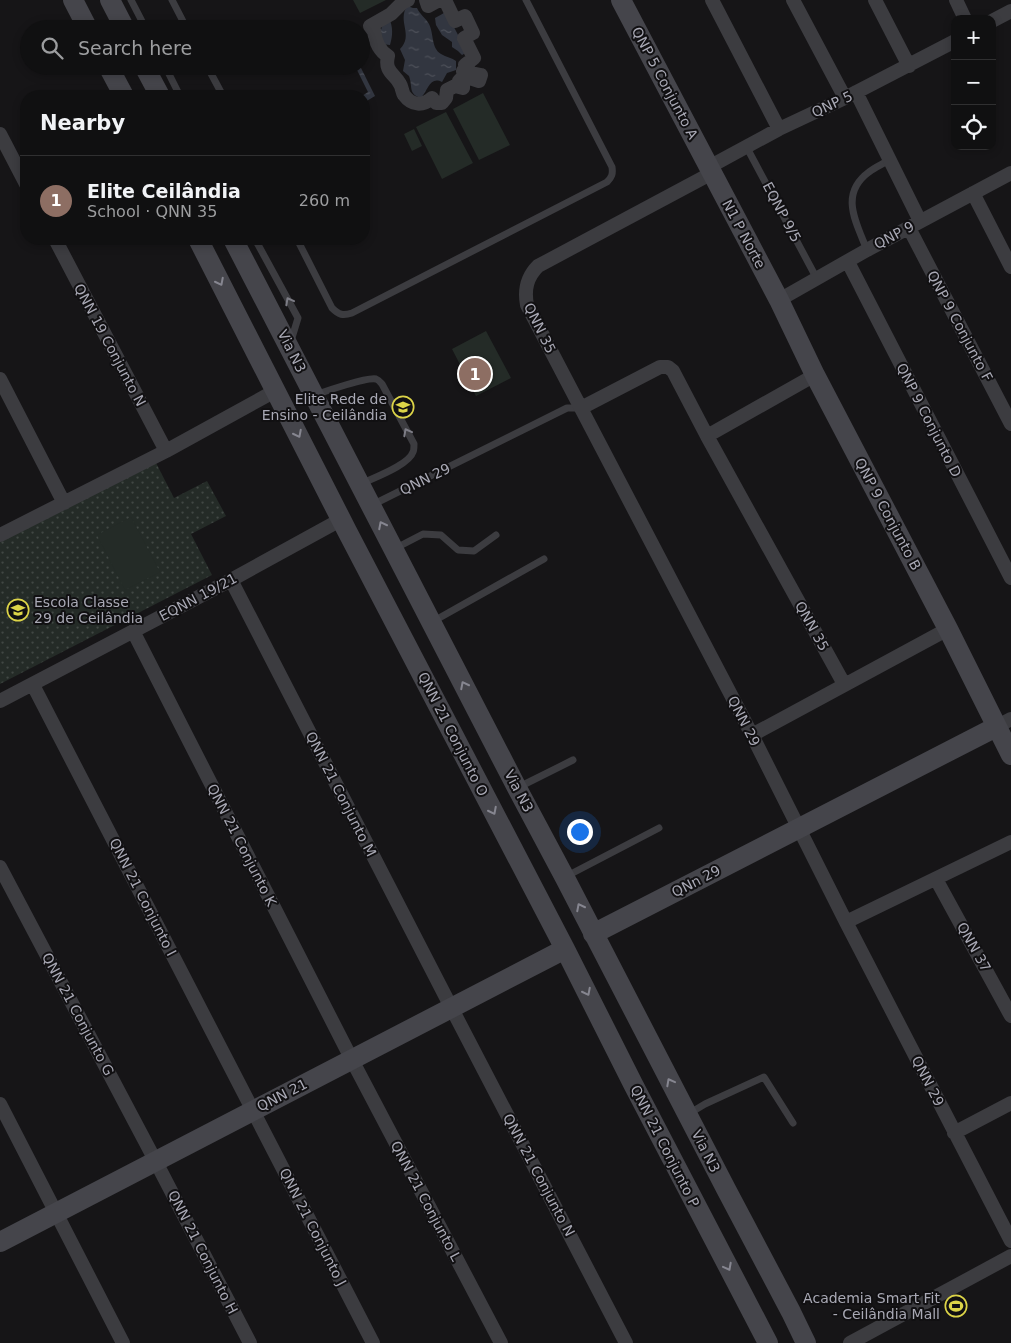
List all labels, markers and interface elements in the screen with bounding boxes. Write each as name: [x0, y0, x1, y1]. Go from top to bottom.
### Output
map controls: [951, 15, 996, 150]
button: +: [951, 15, 996, 60]
search box: [20, 20, 370, 75]
street label: QNP 5 Conjunto A: [629, 24, 702, 142]
icon: search: [38, 34, 66, 62]
text: Search here: [78, 37, 192, 59]
button: −: [951, 60, 996, 105]
street label: QNP 5: [809, 88, 855, 120]
button: locate: [951, 105, 996, 150]
text: Nearby: [40, 111, 125, 135]
street label: EQNP 9/5: [759, 179, 805, 245]
text: Elite Ceilândia: [87, 180, 241, 202]
text: 1: [50, 191, 62, 210]
text: 260 m: [299, 191, 350, 210]
street label: N1 P Norte: [719, 197, 769, 271]
text: School · QNN 35: [87, 202, 217, 221]
street label: QNP 9: [871, 218, 917, 252]
street label: QNP 9 Conjunto F: [924, 268, 996, 384]
one-way arrow: [214, 277, 224, 286]
street label: QNN 19 Conjunto N: [71, 281, 149, 409]
one-way arrow: [285, 297, 295, 306]
street label: QNN 35: [521, 300, 559, 356]
street label: Via N3: [275, 327, 309, 375]
pin: 1: [459, 355, 491, 393]
street label: QNP 9 Conjunto D: [893, 360, 965, 480]
place label: Elite Rede de Ensino - Ceilândia: [262, 391, 387, 423]
school or university icon: Elite Rede de Ensino - Ceilândia: [391, 395, 415, 419]
one-way arrow: [403, 428, 413, 437]
one-way arrow: [292, 429, 302, 438]
street label: QNP 9 Conjunto B: [852, 455, 924, 573]
street label: QNN 29: [397, 460, 453, 498]
one-way arrow: [378, 522, 388, 531]
street label: EQNN 19/21: [156, 570, 240, 624]
place label: Escola Classe 29 de Ceilândia: [34, 594, 143, 626]
school or university icon: Escola Classe 29 de Ceilândia: [6, 598, 30, 622]
street label: QNN 35: [792, 598, 832, 654]
street label: QNN 21 Conjunto O: [415, 669, 491, 799]
one-way arrow: [460, 682, 470, 691]
street label: QNN 29: [725, 693, 763, 749]
street label: QNN 21 Conjunto M: [303, 729, 379, 859]
street label: Via N3: [501, 767, 537, 815]
street label: QNN 21 Conjunto K: [204, 781, 280, 910]
one-way arrow: [487, 806, 497, 815]
your location: [567, 819, 593, 845]
street label: QNN 21 Conjunto I: [106, 835, 180, 959]
street label: QNn 29: [669, 862, 723, 900]
one-way arrow: [575, 903, 586, 912]
street label: QNN 37: [954, 919, 994, 975]
street label: QNN 21 Conjunto G: [39, 950, 117, 1078]
one-way arrow: [581, 987, 591, 996]
street label: QNN 29: [909, 1053, 947, 1109]
street label: QNN 21: [254, 1076, 310, 1114]
one-way arrow: [666, 1079, 676, 1088]
street label: QNN 21 Conjunto P: [627, 1082, 703, 1210]
street label: QNN 21 Conjunto N: [500, 1111, 578, 1239]
street label: Via N3: [689, 1127, 723, 1175]
street label: QNN 21 Conjunto L: [388, 1138, 465, 1264]
street label: QNN 21 Conjunto J: [276, 1165, 350, 1289]
street label: QNN 21 Conjunto H: [165, 1188, 241, 1316]
one-way arrow: [722, 1261, 732, 1270]
place label: Academia Smart Fit - Ceilândia Mall: [803, 1290, 940, 1322]
sports icon: Academia Smart Fit - Ceilândia Mall: [944, 1294, 968, 1318]

